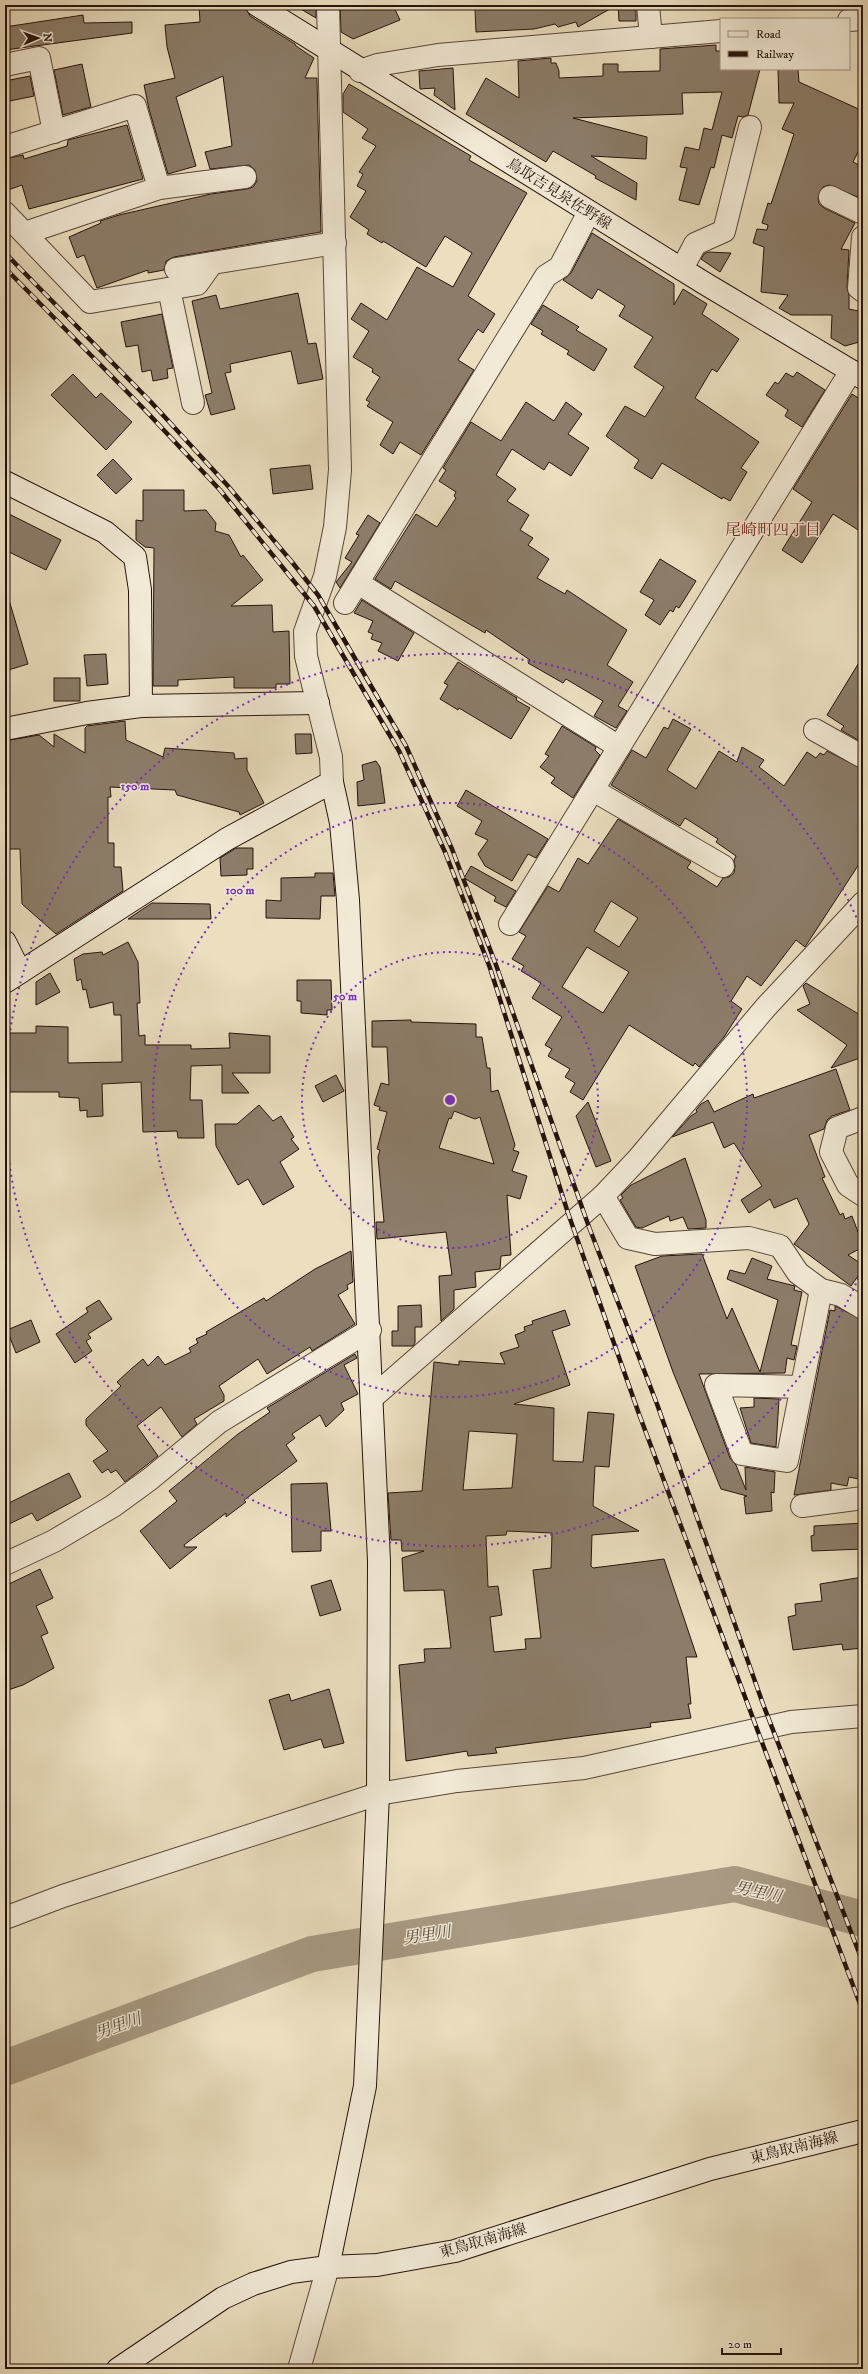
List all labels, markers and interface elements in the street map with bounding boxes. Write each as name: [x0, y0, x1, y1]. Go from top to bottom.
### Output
north arrow: [18, 18, 58, 58]
legend: [720, 18, 850, 70]
text: Road: [756, 27, 781, 42]
text: N: [40, 33, 54, 42]
text: Railway: [756, 47, 794, 62]
street label: 鳥取吉見泉佐野線: [503, 154, 615, 234]
district label: 尾崎町四丁目: [725, 520, 821, 540]
text: 150 m: [121, 779, 149, 794]
text: 100 m: [226, 883, 254, 898]
text: 50 m: [332, 989, 357, 1004]
centre of rings: [443, 1093, 457, 1107]
water label: 男里川: [732, 1877, 786, 1907]
water label: 男里川: [402, 1921, 454, 1949]
water label: 男里川: [92, 2008, 146, 2044]
street label: 東鳥取南海線: [748, 2128, 840, 2168]
street label: 東鳥取南海線: [437, 2219, 529, 2263]
scale bar: [722, 2330, 781, 2356]
text: 20 m: [728, 2337, 752, 2352]

